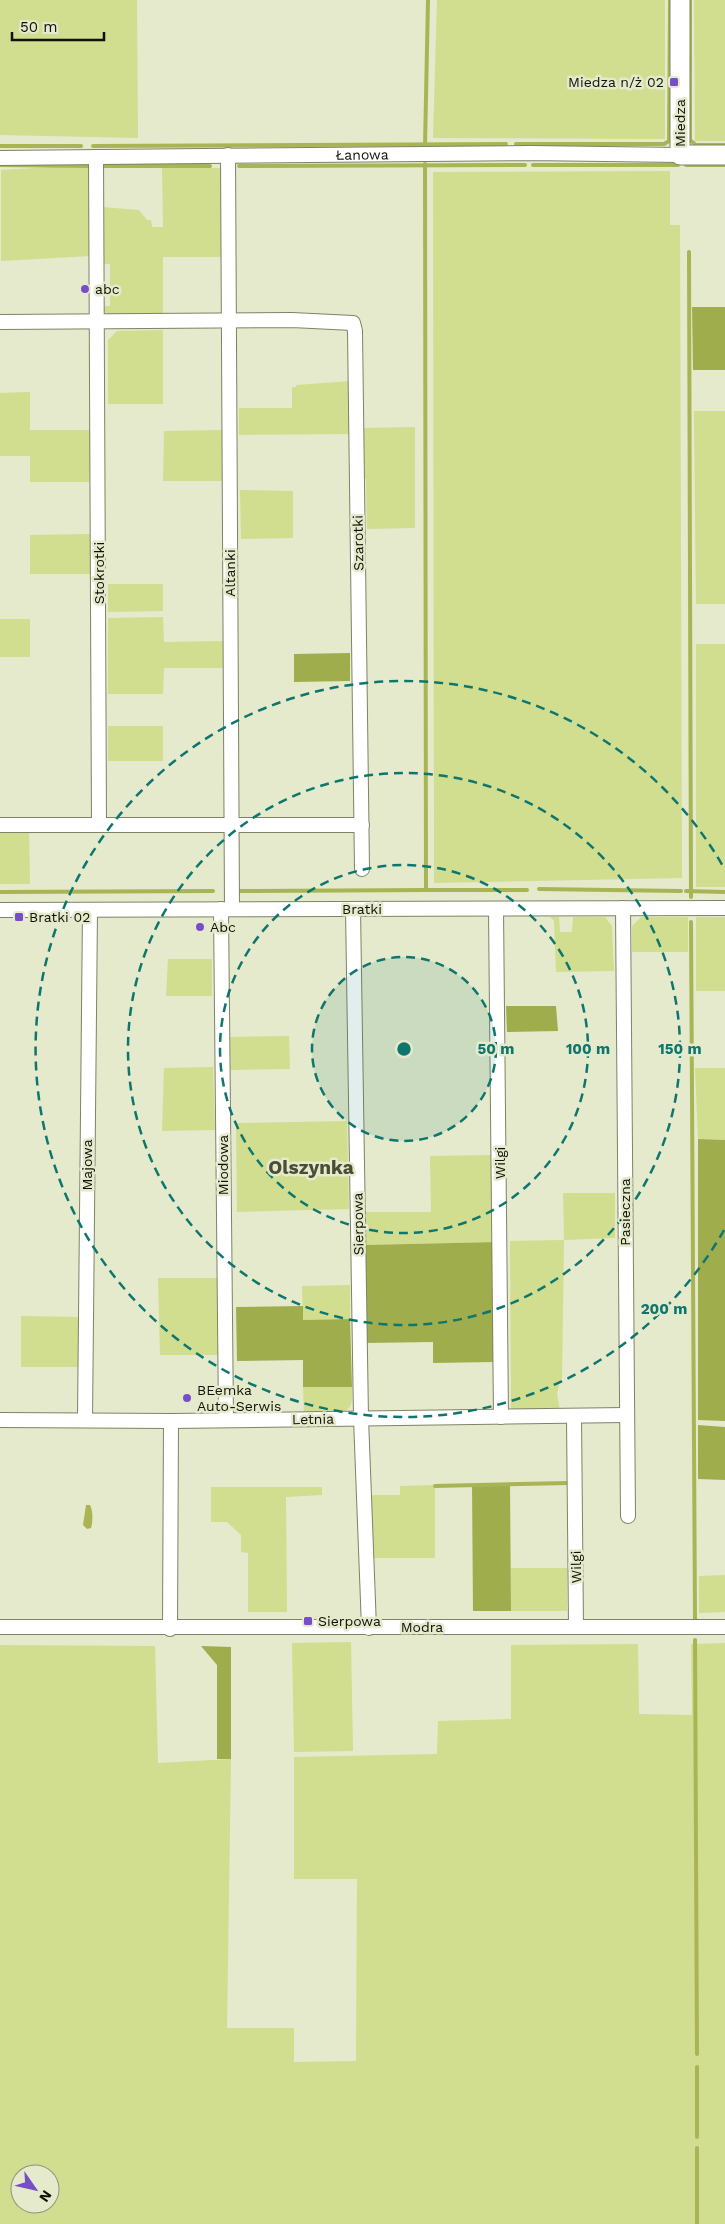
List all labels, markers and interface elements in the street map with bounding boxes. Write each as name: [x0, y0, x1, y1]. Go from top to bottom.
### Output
scale bar: [12, 10, 105, 42]
text: 50 m: [20, 18, 57, 36]
place label: Miedza n/ż 02: [568, 74, 664, 90]
marker: Miedza n/ż 02: [668, 76, 680, 88]
street label: Miedza: [672, 99, 688, 147]
street label: Łanowa: [335, 146, 389, 163]
place label: abc: [95, 281, 120, 297]
marker: abc: [79, 283, 91, 295]
street label: Szarotki: [350, 515, 366, 571]
street label: Stokrotki: [91, 542, 107, 604]
street label: Altanki: [222, 549, 238, 597]
street label: Bratki: [342, 901, 382, 917]
place label: Bratki 02: [29, 909, 90, 925]
marker: Bratki 02: [13, 911, 25, 923]
place label: Abc: [210, 919, 236, 935]
marker: Abc: [194, 921, 206, 933]
centre of rings: [395, 1040, 413, 1058]
text: 50 m: [478, 1040, 514, 1058]
text: 100 m: [566, 1040, 610, 1058]
text: 150 m: [658, 1040, 702, 1058]
street label: Miodowa: [215, 1135, 231, 1195]
street label: Majowa: [79, 1139, 95, 1191]
street label: Wilgi: [492, 1147, 508, 1179]
district label: Olszynka: [268, 1156, 354, 1179]
street label: Pasieczna: [617, 1178, 633, 1246]
street label: Sierpowa: [349, 1192, 367, 1256]
text: 200 m: [641, 1300, 687, 1318]
place label: BEemka Auto-Serwis: [197, 1382, 281, 1414]
marker: BEemka Auto-Serwis: [181, 1392, 193, 1404]
street label: Letnia: [292, 1411, 334, 1427]
street label: Wilgi: [568, 1551, 584, 1583]
place label: Sierpowa: [318, 1613, 381, 1629]
marker: Sierpowa: [302, 1615, 314, 1627]
street label: Modra: [401, 1619, 443, 1635]
north arrow: [10, 2164, 60, 2214]
text: N: [36, 2187, 55, 2205]

